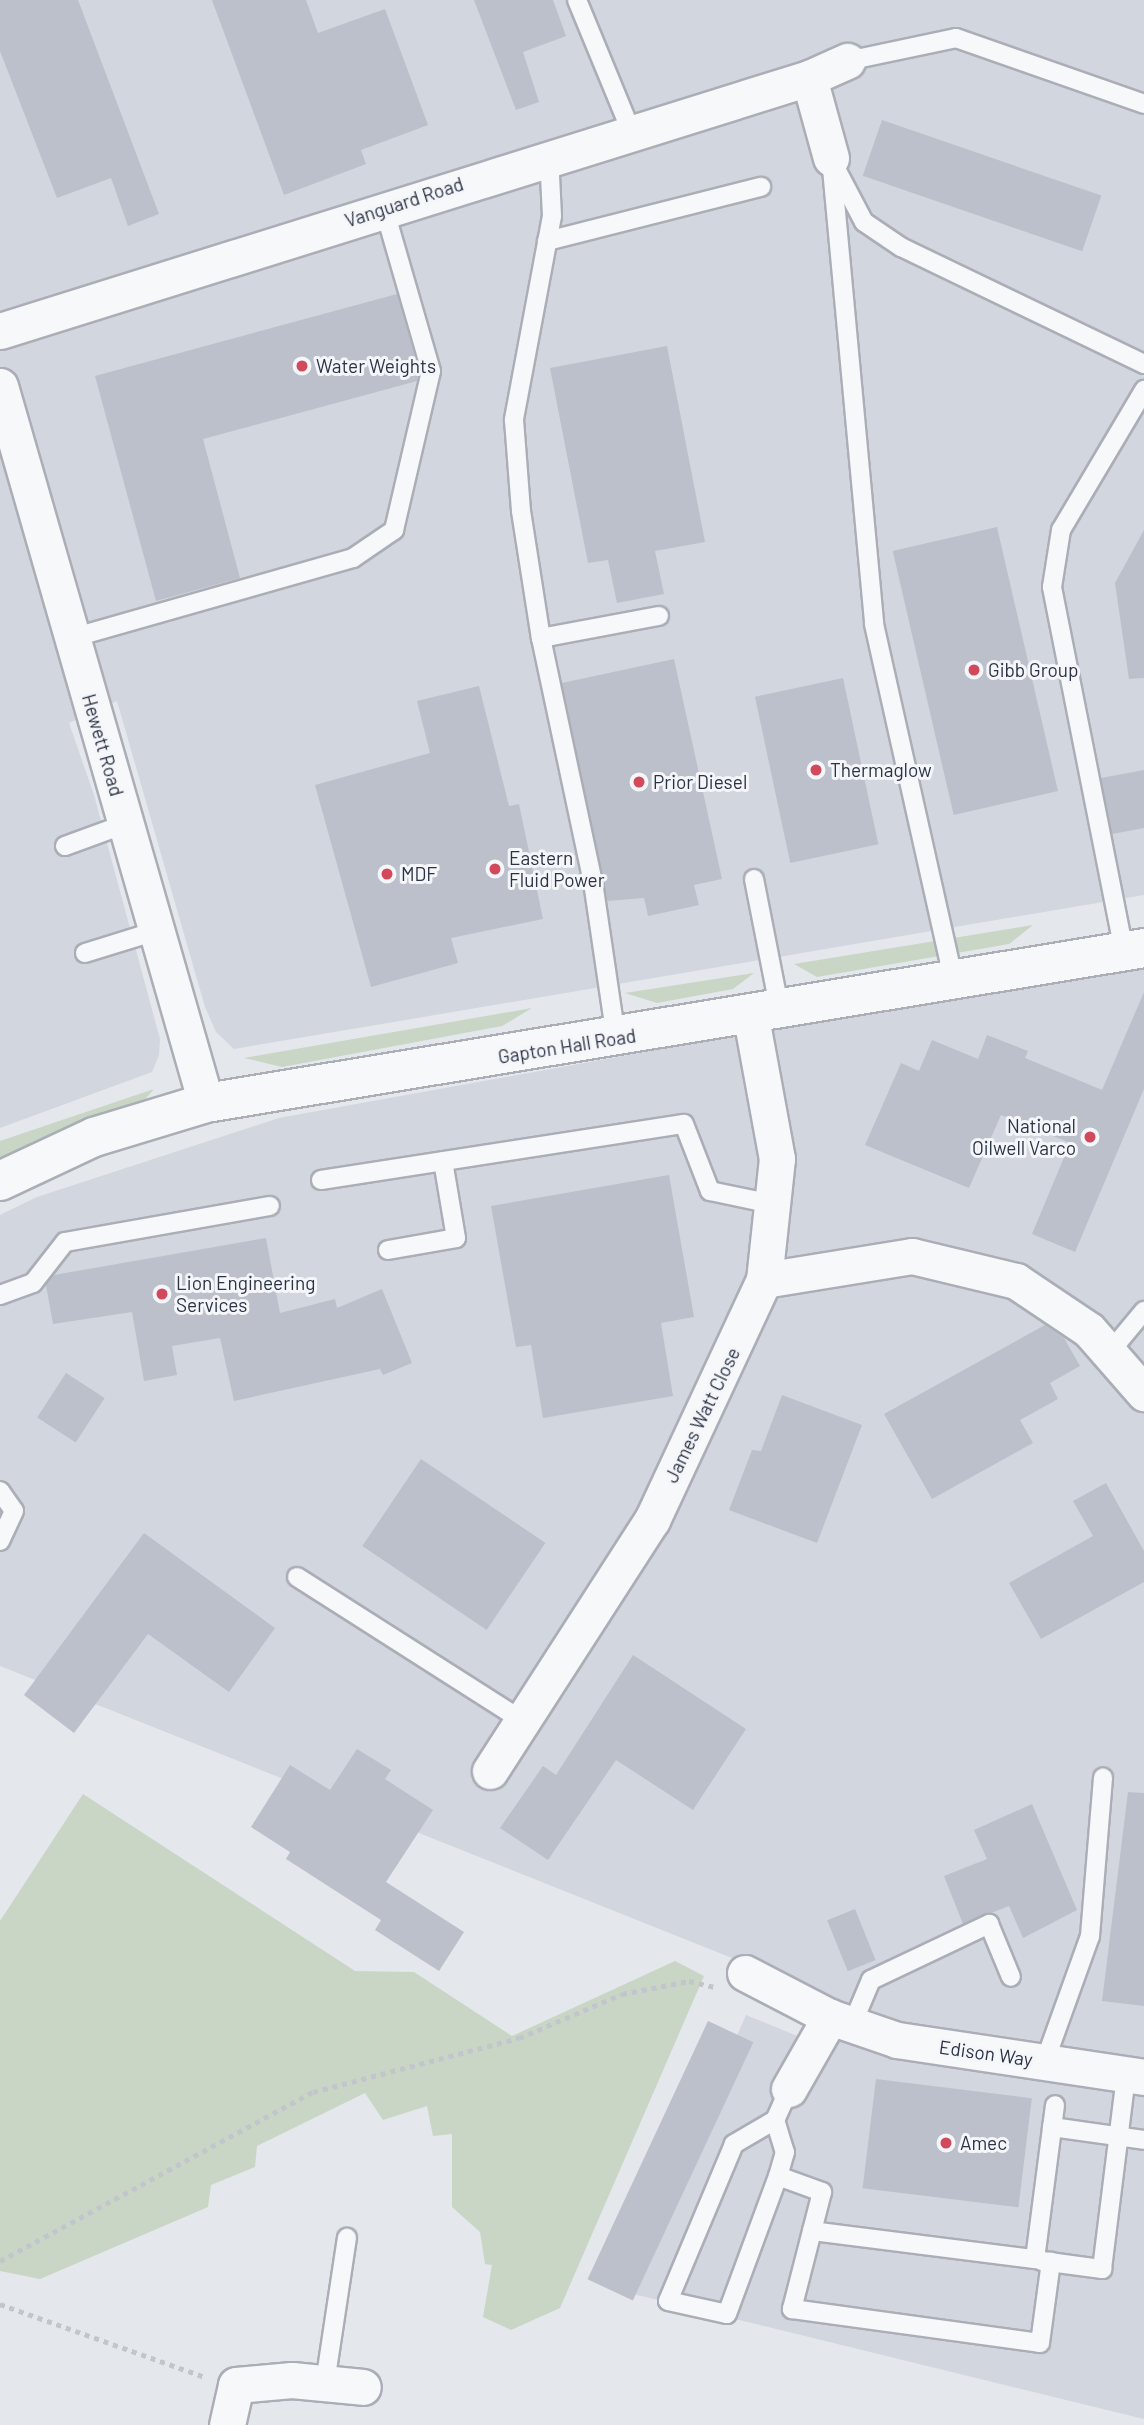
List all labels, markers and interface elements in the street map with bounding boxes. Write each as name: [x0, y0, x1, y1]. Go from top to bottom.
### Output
street label: Vanguard Road: [342, 172, 466, 232]
place label: Water Weights: [316, 355, 436, 377]
marker: Water Weights: [294, 358, 310, 374]
place label: Gibb Group: [988, 659, 1079, 681]
marker: Gibb Group: [966, 662, 982, 678]
street label: Hewett Road: [78, 691, 128, 799]
place label: Thermaglow: [830, 759, 932, 781]
marker: Thermaglow: [808, 762, 824, 778]
place label: Prior Diesel: [653, 771, 747, 793]
marker: Prior Diesel: [631, 774, 647, 790]
place label: Eastern Fluid Power: [509, 847, 605, 891]
marker: Eastern Fluid Power: [487, 861, 503, 877]
place label: MDF: [401, 863, 437, 885]
marker: MDF: [379, 866, 395, 882]
street label: Gapton Hall Road: [496, 1024, 638, 1068]
place label: National Oilwell Varco: [972, 1115, 1076, 1159]
marker: National Oilwell Varco: [1082, 1129, 1098, 1145]
place label: Lion Engineering Services: [176, 1272, 315, 1316]
marker: Lion Engineering Services: [154, 1286, 170, 1302]
street label: James Watt Close: [659, 1344, 745, 1486]
street label: Edison Way: [938, 2035, 1034, 2071]
place label: Amec: [960, 2132, 1007, 2154]
marker: Amec: [938, 2135, 954, 2151]

